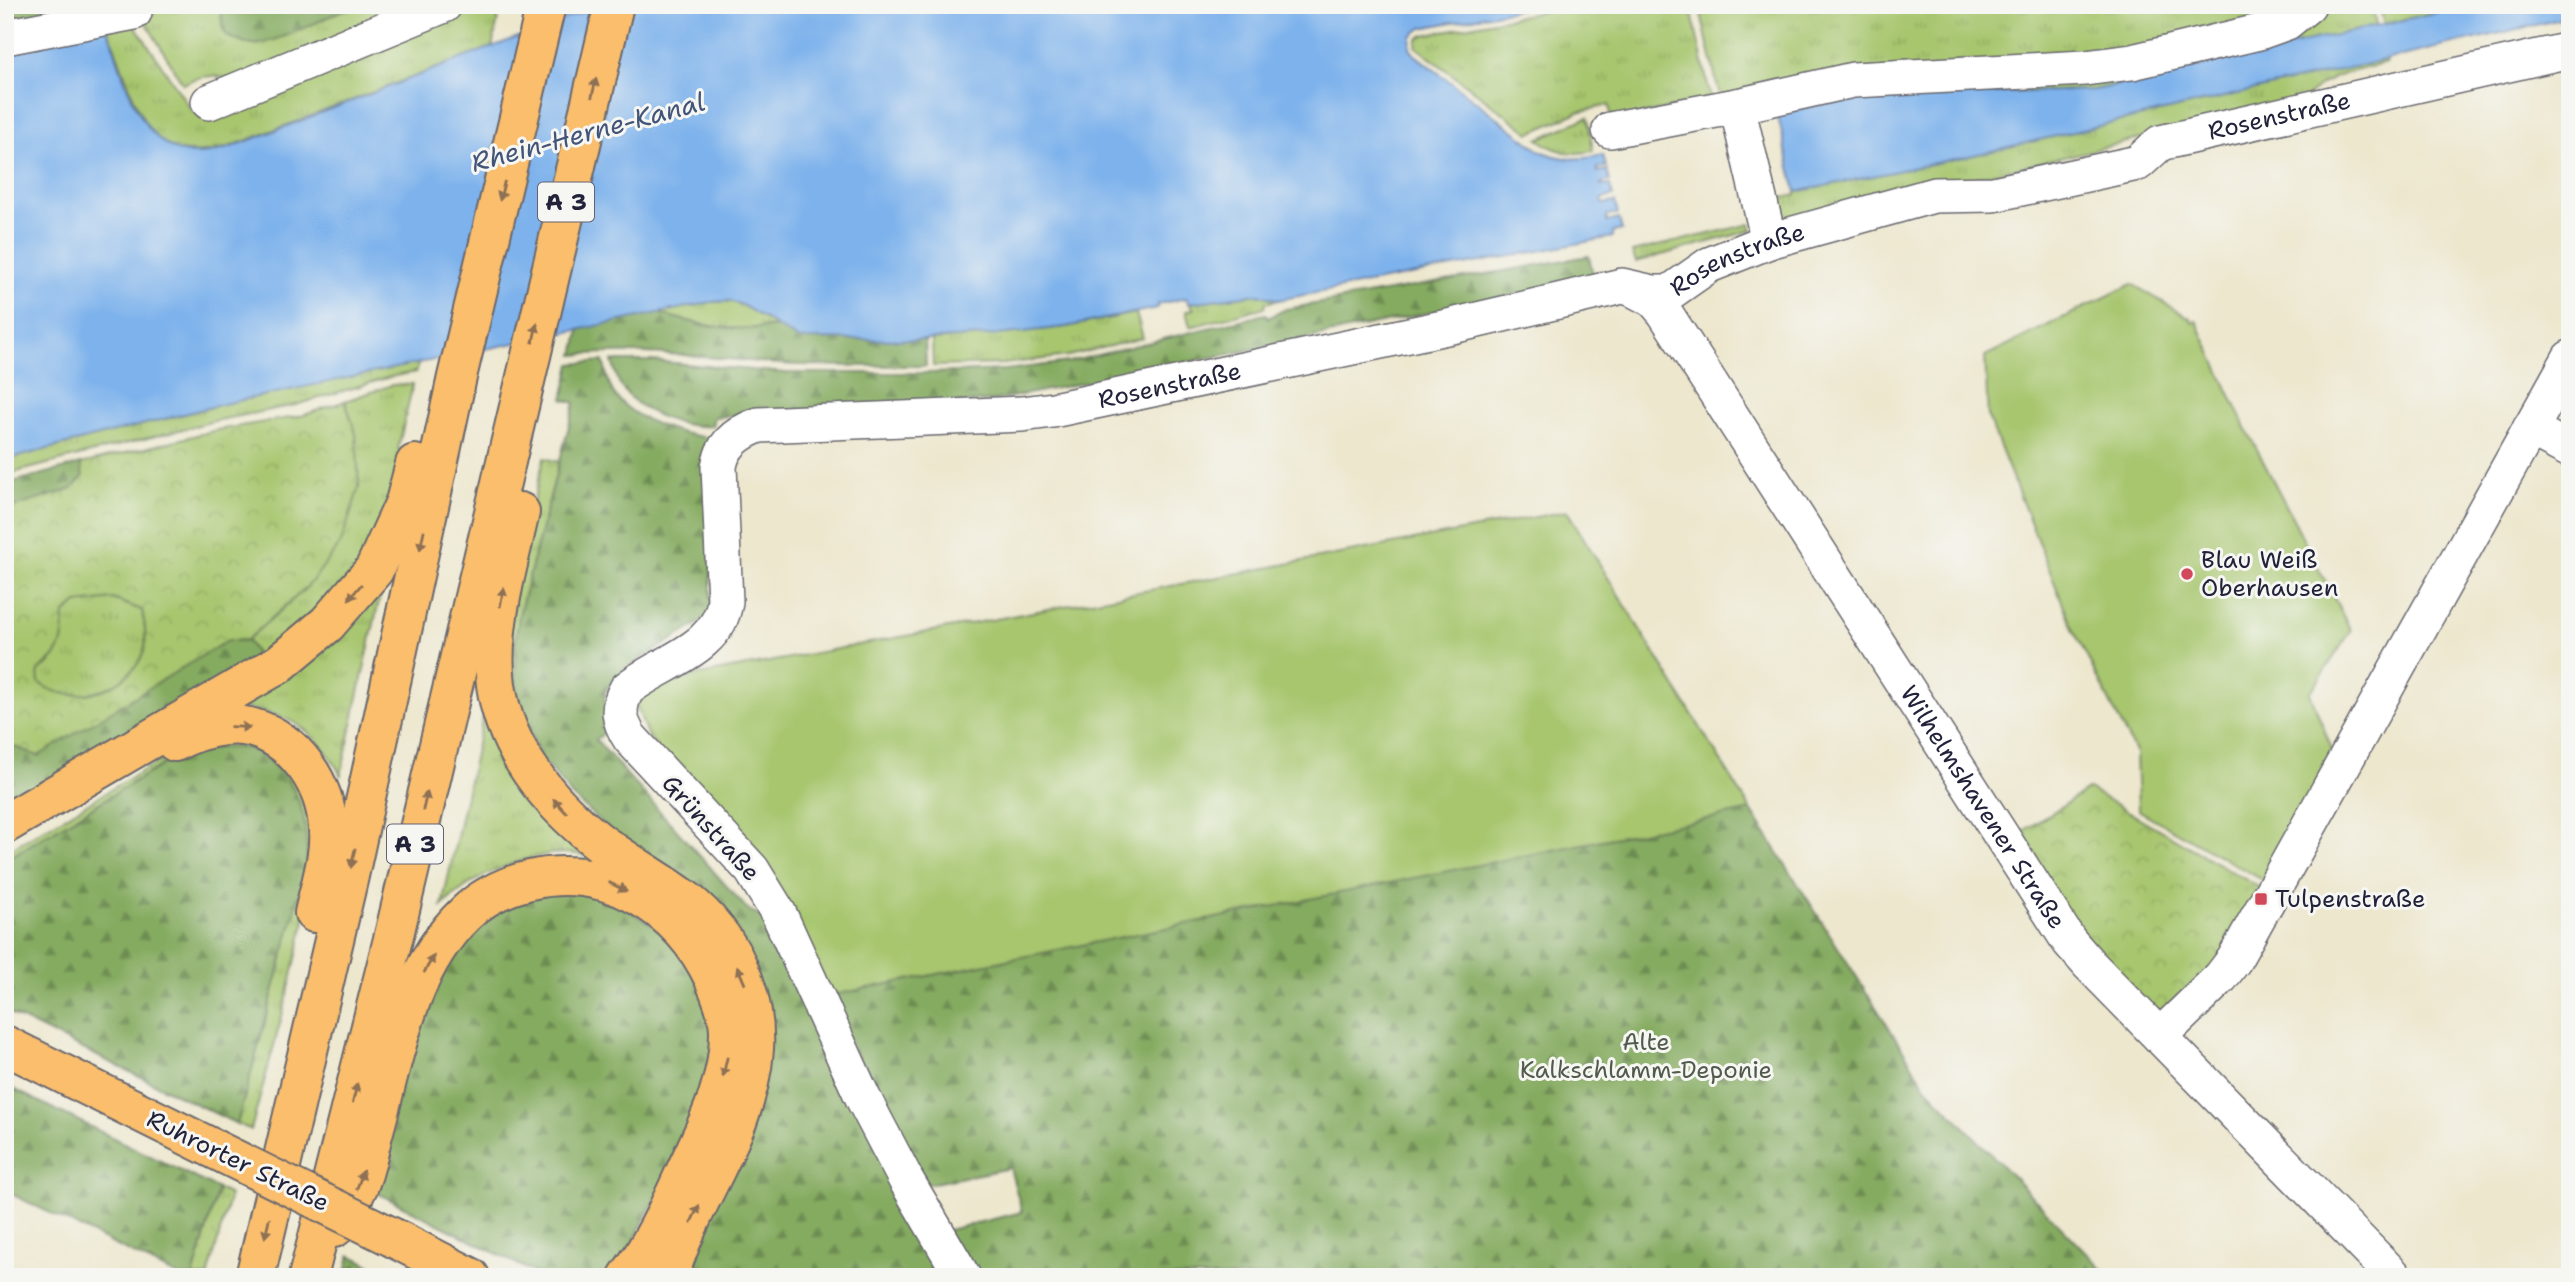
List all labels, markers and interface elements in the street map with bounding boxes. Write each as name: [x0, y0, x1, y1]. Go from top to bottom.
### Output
one-way arrow: [589, 77, 600, 99]
water label: Rhein-Herne-Kanal: [467, 83, 709, 180]
street label: Rosenstraße: [2205, 84, 2354, 148]
one-way arrow: [496, 180, 507, 202]
road number: A 3: [538, 182, 594, 222]
street label: Rosenstraße: [1663, 216, 1808, 304]
one-way arrow: [530, 322, 541, 344]
street label: Rosenstraße: [1095, 355, 1244, 416]
one-way arrow: [416, 529, 427, 551]
place label: Blau Weiß Oberhausen: [2201, 544, 2338, 604]
marker: Blau Weiß Oberhausen: [2179, 566, 2195, 582]
one-way arrow: [348, 583, 363, 600]
one-way arrow: [496, 586, 507, 608]
street label: Wilhelmshavener Straße: [1893, 679, 2073, 935]
one-way arrow: [229, 721, 251, 733]
street label: Grünstraße: [655, 768, 767, 888]
one-way arrow: [420, 790, 431, 812]
one-way arrow: [552, 798, 568, 815]
road number: A 3: [387, 824, 443, 864]
one-way arrow: [348, 847, 359, 869]
one-way arrow: [608, 882, 628, 893]
place label: Tulpenstraße: [2275, 883, 2425, 915]
marker: Tulpenstraße: [2253, 891, 2269, 907]
one-way arrow: [423, 954, 435, 974]
one-way arrow: [735, 965, 746, 986]
park label: Alte Kalkschlamm-Deponie: [1520, 1026, 1772, 1086]
one-way arrow: [719, 1056, 730, 1078]
one-way arrow: [349, 1082, 360, 1104]
street label: Ruhrorter Straße: [142, 1103, 334, 1219]
one-way arrow: [355, 1169, 366, 1190]
one-way arrow: [690, 1204, 701, 1224]
one-way arrow: [261, 1217, 272, 1239]

